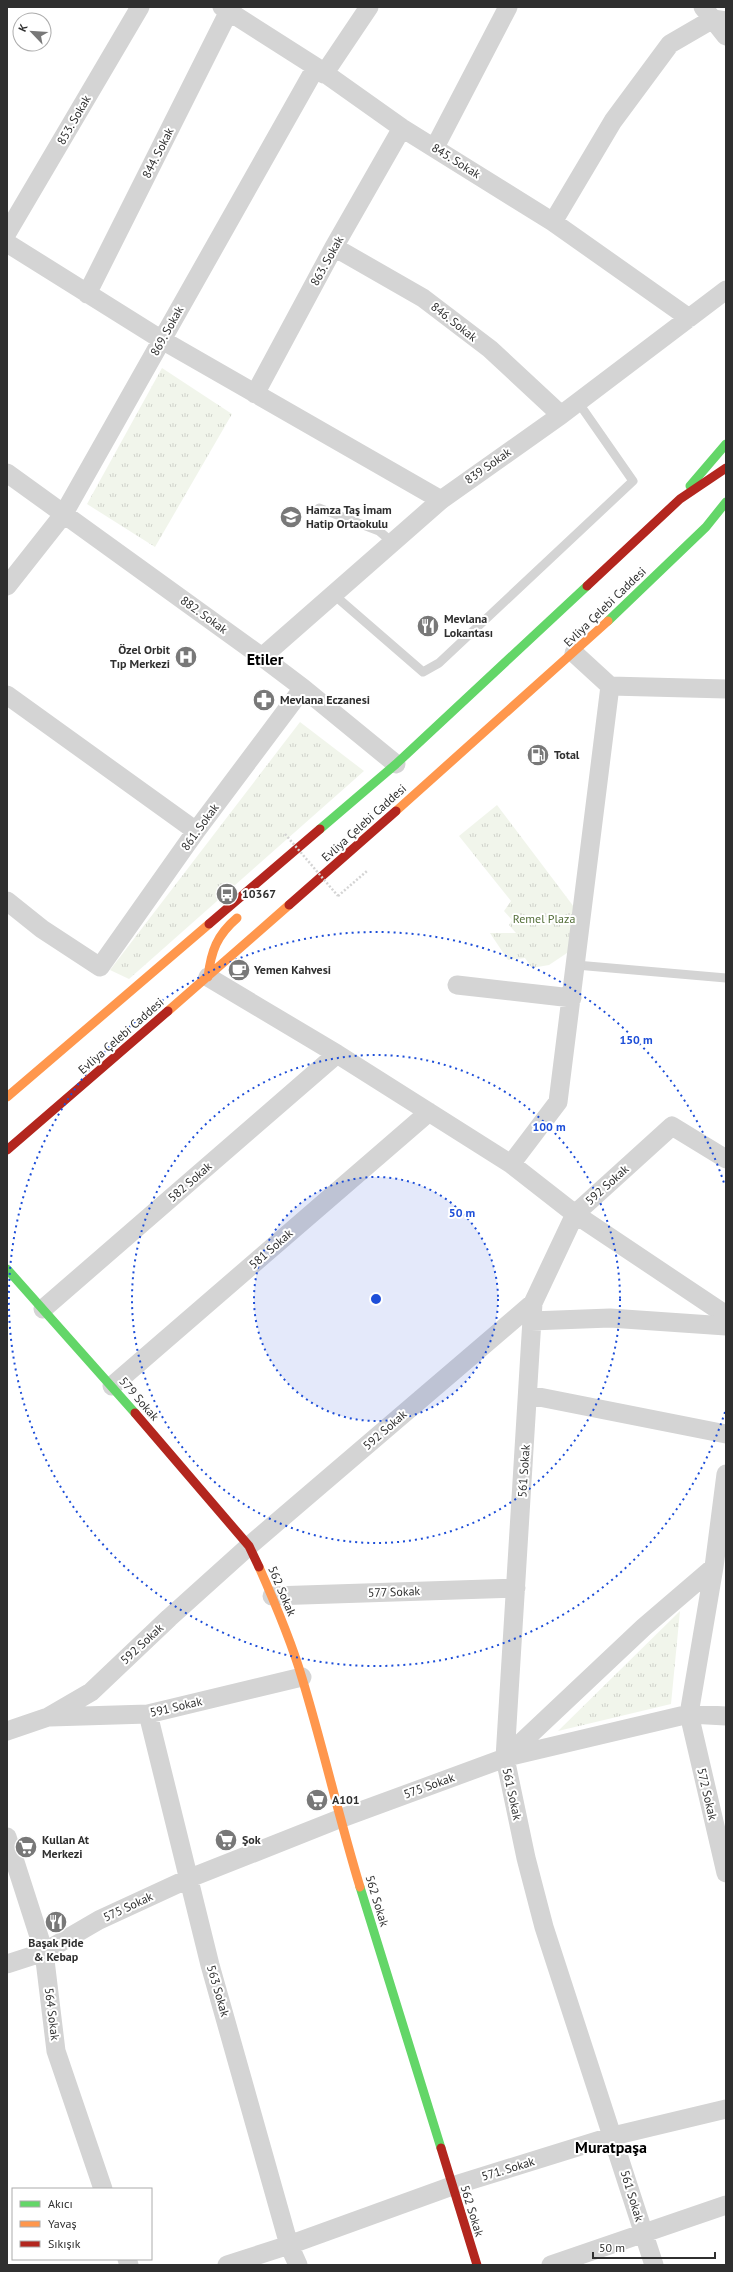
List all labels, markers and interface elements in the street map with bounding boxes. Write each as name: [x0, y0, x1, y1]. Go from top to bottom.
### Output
north arrow: [12, 12, 52, 52]
text: K: [15, 22, 31, 34]
street label: 853. Sokak: [53, 92, 94, 147]
street label: 844. Sokak: [138, 125, 177, 181]
street label: 845. Sokak: [429, 140, 484, 182]
street label: 863. Sokak: [307, 233, 347, 288]
street label: 846. Sokak: [428, 299, 481, 345]
street label: 869. Sokak: [147, 303, 187, 358]
street label: 839 Sokak: [462, 444, 514, 487]
place label: Hamza Taş İmam Hatip Ortaokulu: [306, 502, 392, 531]
school or university icon: Hamza Taş İmam Hatip Ortaokulu: [278, 504, 304, 530]
street label: Evliya Çelebi Caddesi: [560, 564, 649, 650]
street label: 882. Sokak: [178, 592, 231, 637]
place label: Mevlana Lokantası: [444, 611, 493, 640]
restaurant icon: Mevlana Lokantası: [415, 613, 441, 639]
place label: Özel Orbit Tıp Merkezi: [110, 642, 171, 671]
hospital icon: Özel Orbit Tıp Merkezi: [173, 644, 199, 670]
district label: Etiler: [247, 649, 284, 669]
pharmacy icon: Mevlana Eczanesi: [251, 687, 277, 713]
place label: Mevlana Eczanesi: [280, 692, 370, 707]
fuel station icon: Total: [525, 742, 551, 768]
place label: Total: [554, 747, 580, 762]
street label: Evliya Çelebi Caddesi: [318, 781, 409, 865]
street label: 861. Sokak: [177, 800, 222, 853]
bus stop icon: 10367: [214, 881, 240, 907]
place label: 10367: [242, 886, 276, 901]
park label: Remel Plaza: [513, 911, 575, 926]
cafe icon: Yemen Kahvesi: [226, 957, 252, 983]
place label: Yemen Kahvesi: [253, 962, 331, 977]
street label: Evliya Çelebi Caddesi: [75, 994, 167, 1077]
text: 150 m: [619, 1032, 653, 1047]
text: 100 m: [532, 1119, 566, 1134]
street label: 582 Sokak: [165, 1158, 215, 1205]
street label: 592 Sokak: [582, 1161, 632, 1208]
text: 50 m: [449, 1205, 475, 1220]
street label: 581 Sokak: [246, 1225, 296, 1272]
centre of rings: [369, 1292, 383, 1306]
street label: 579 Sokak: [116, 1374, 163, 1424]
street label: 592 Sokak: [360, 1406, 410, 1453]
street label: 561 Sokak: [514, 1444, 533, 1498]
street label: 562 Sokak: [265, 1563, 300, 1618]
street label: 577 Sokak: [368, 1583, 421, 1600]
street label: 592 Sokak: [117, 1620, 166, 1667]
street label: 591 Sokak: [148, 1693, 204, 1720]
street label: 561 Sokak: [500, 1766, 525, 1822]
street label: 572 Sokak: [694, 1766, 721, 1822]
street label: 575 Sokak: [401, 1769, 457, 1802]
supermarket icon: A101: [304, 1787, 330, 1813]
place label: A101: [332, 1792, 360, 1807]
supermarket icon: Şok: [213, 1827, 239, 1853]
place label: Kullan At Merkezi: [42, 1832, 90, 1861]
place label: Şok: [242, 1832, 261, 1847]
supermarket icon: Kullan At Merkezi: [13, 1834, 39, 1860]
street label: 562 Sokak: [363, 1873, 392, 1929]
street label: 575 Sokak: [101, 1888, 155, 1925]
restaurant icon: Başak Pide & Kebap: [43, 1909, 69, 1935]
place label: Başak Pide & Kebap: [28, 1935, 84, 1964]
street label: 563 Sokak: [204, 1963, 233, 2019]
street label: 564 Sokak: [42, 1987, 63, 2041]
district label: Muratpaşa: [575, 2137, 647, 2157]
street label: 571. Sokak: [479, 2153, 536, 2184]
street label: 561 Sokak: [618, 2168, 647, 2224]
street label: 562 Sokak: [458, 2183, 487, 2239]
legend: [12, 2188, 152, 2260]
text: Akıcı: [48, 2196, 73, 2211]
text: Yavaş: [48, 2216, 77, 2231]
scale bar: [593, 2234, 715, 2260]
text: Sıkışık: [48, 2236, 81, 2251]
text: 50 m: [599, 2240, 625, 2255]

